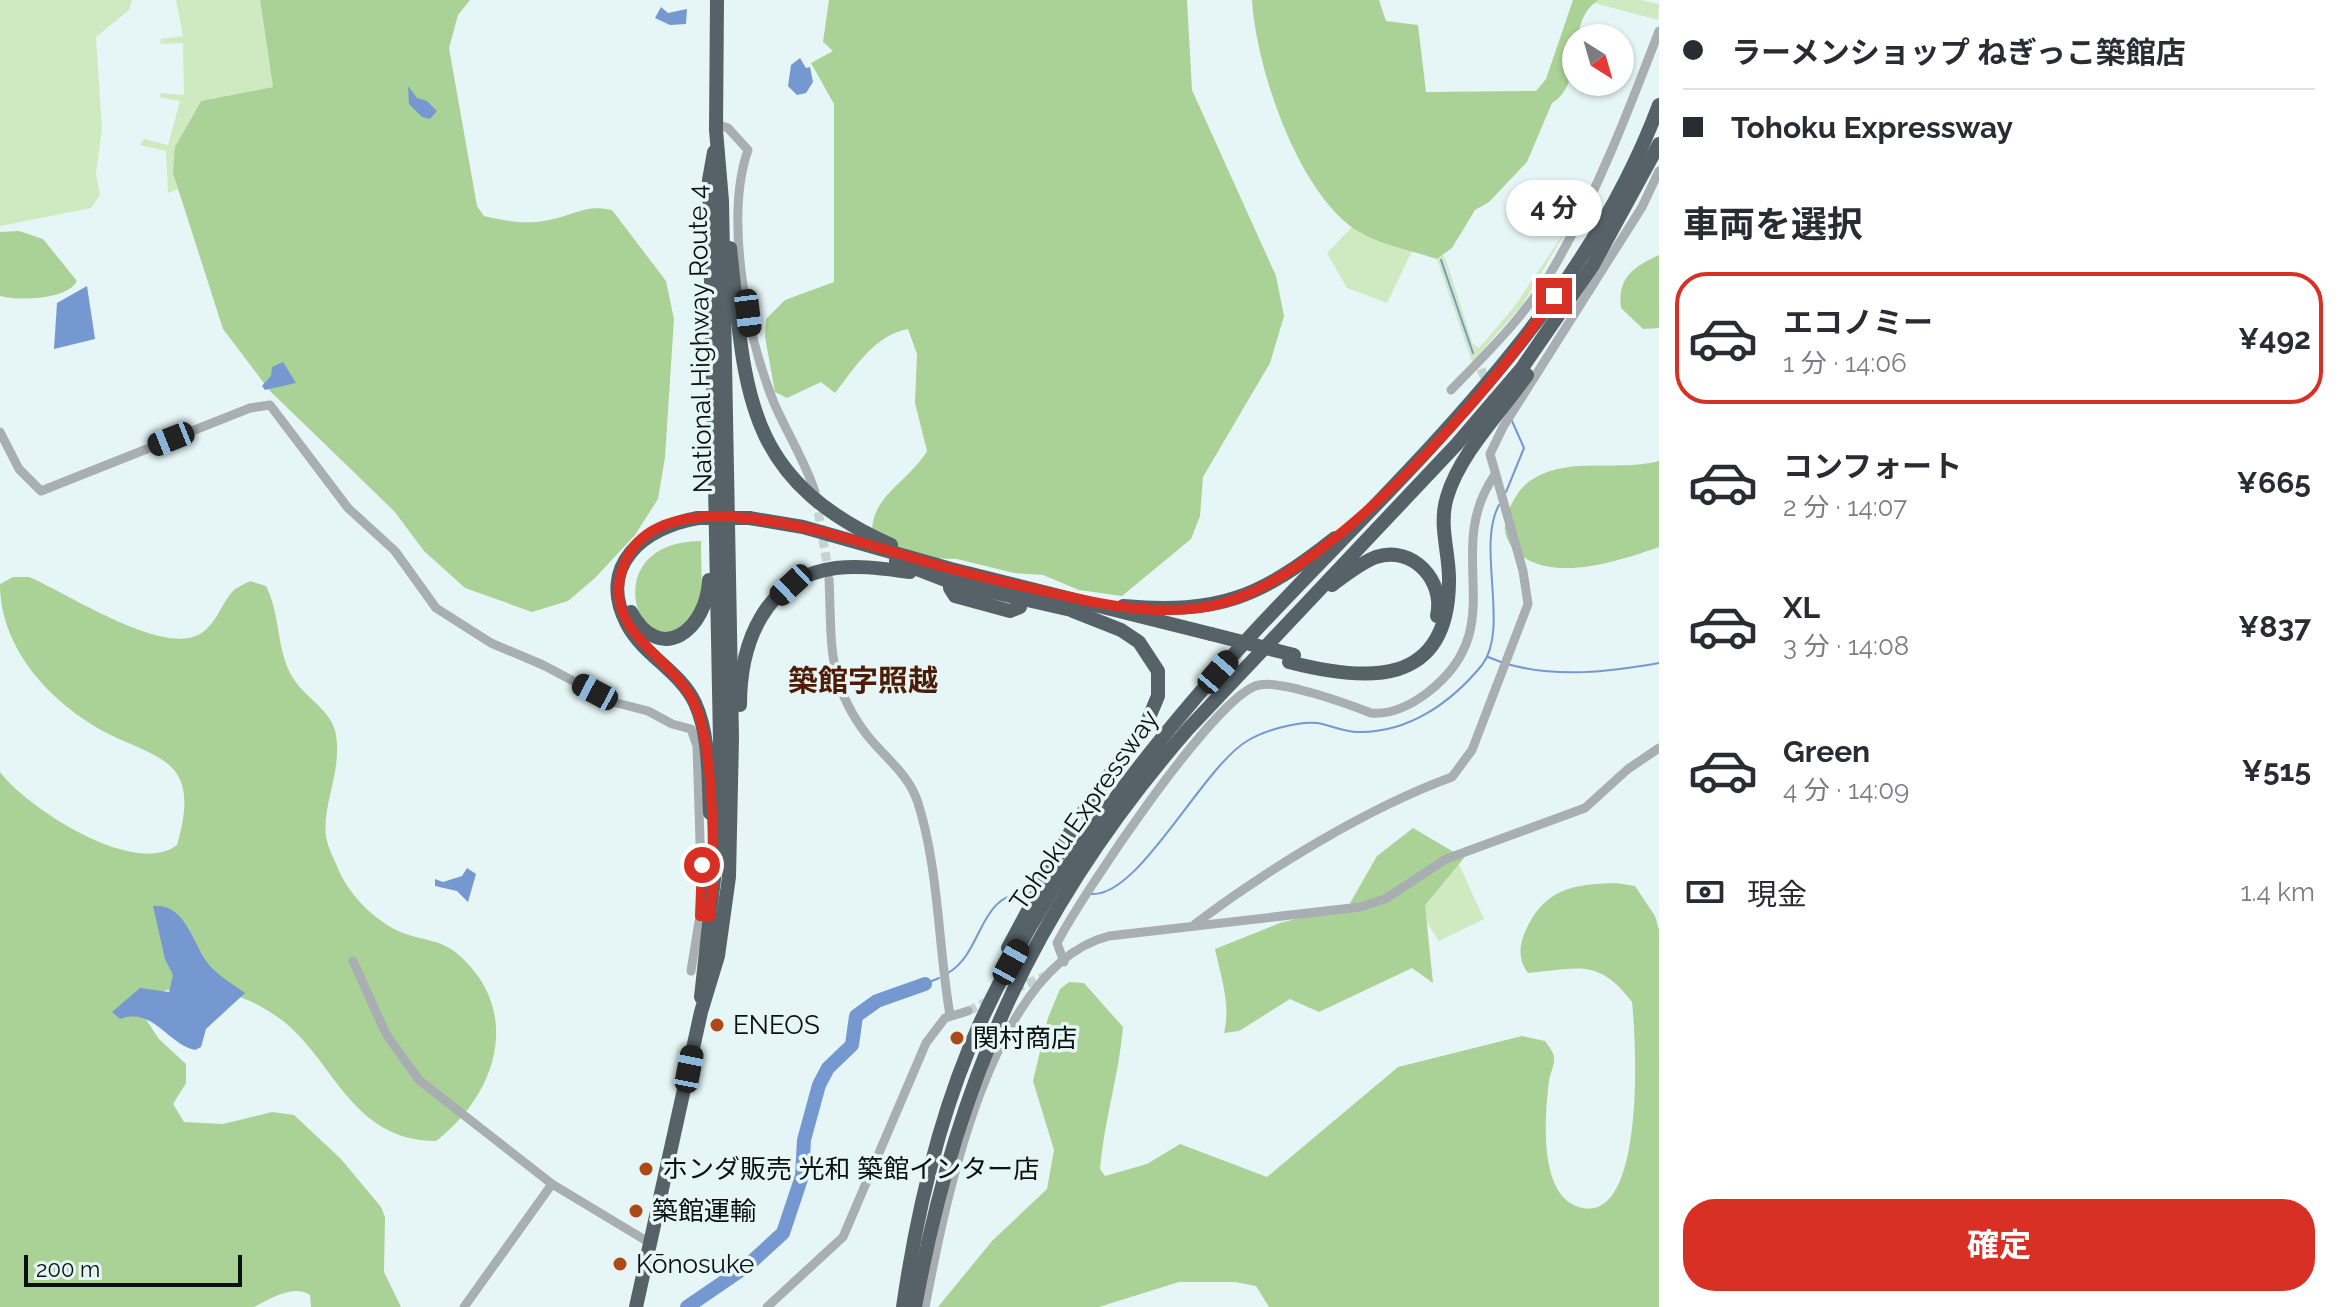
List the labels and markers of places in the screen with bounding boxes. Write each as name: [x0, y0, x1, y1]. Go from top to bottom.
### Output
place label: ENEOS: [733, 1010, 820, 1040]
marker: ENEOS: [708, 1016, 726, 1034]
place label: 関村商店: [973, 1023, 1077, 1053]
marker: 関村商店: [948, 1029, 966, 1047]
place label: ホンダ販売 光和 築館インター店: [662, 1154, 1039, 1184]
marker: ホンダ販売 光和 築館インター店: [637, 1160, 655, 1178]
place label: 築館運輸: [652, 1196, 756, 1226]
marker: 築館運輸: [627, 1202, 645, 1220]
place label: Kōnosuke: [636, 1249, 754, 1279]
marker: Kōnosuke: [611, 1255, 629, 1273]

